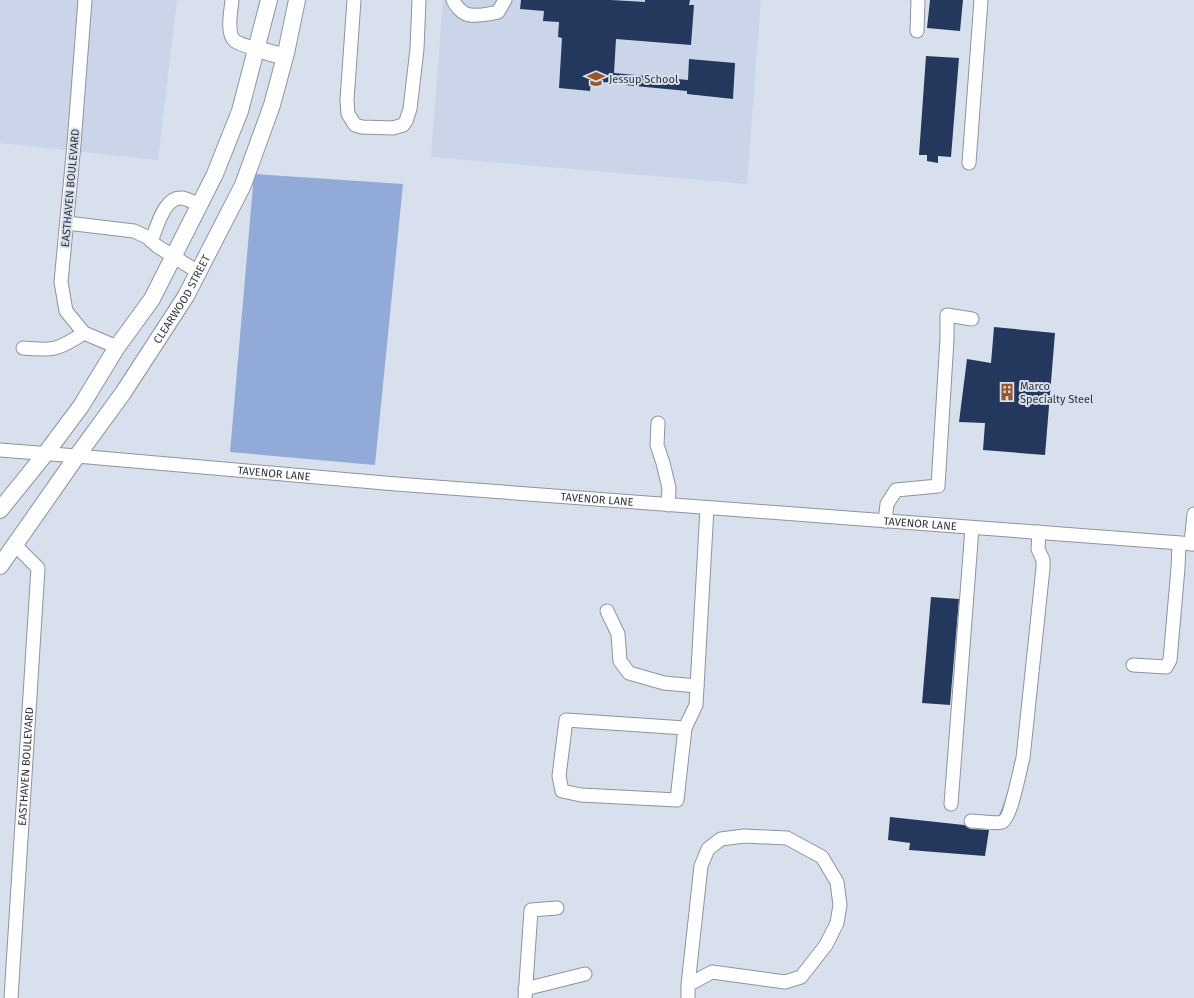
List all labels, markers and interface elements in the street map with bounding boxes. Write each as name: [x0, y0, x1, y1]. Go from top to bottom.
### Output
school or university icon: Jessup School: [586, 69, 606, 89]
place label: Jessup School: [609, 73, 678, 86]
street label: EASTHAVEN BOULEVARD: [59, 128, 82, 248]
street label: CLEARWOOD STREET: [151, 253, 213, 346]
place label: Marco Specialty Steel: [1020, 380, 1093, 406]
building icon: Marco Specialty Steel: [997, 382, 1017, 402]
street label: TAVENOR LANE: [237, 464, 311, 483]
street label: TAVENOR LANE: [560, 490, 634, 509]
street label: TAVENOR LANE: [883, 515, 957, 533]
street label: EASTHAVEN BOULEVARD: [16, 707, 36, 826]

